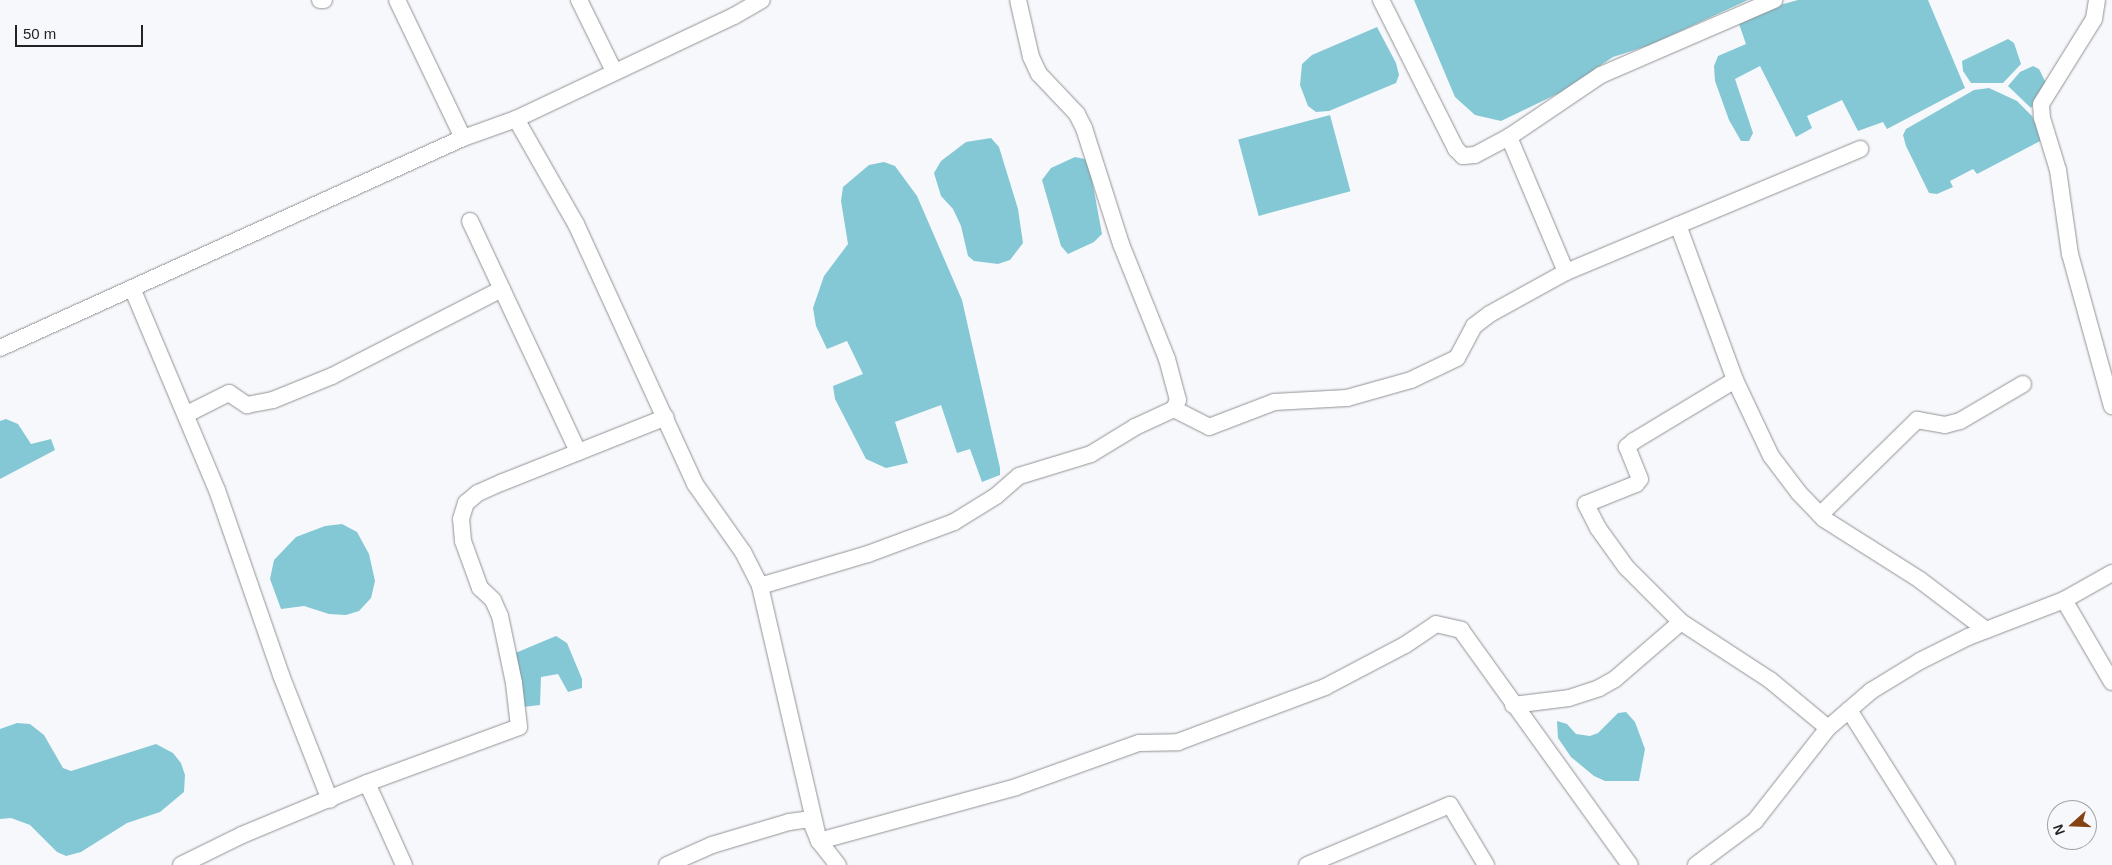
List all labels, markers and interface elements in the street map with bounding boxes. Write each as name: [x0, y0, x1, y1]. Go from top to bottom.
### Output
scale bar: [18, 15, 145, 47]
text: 50 m: [23, 25, 56, 42]
north arrow: [2047, 800, 2097, 850]
text: N: [2050, 822, 2068, 837]

